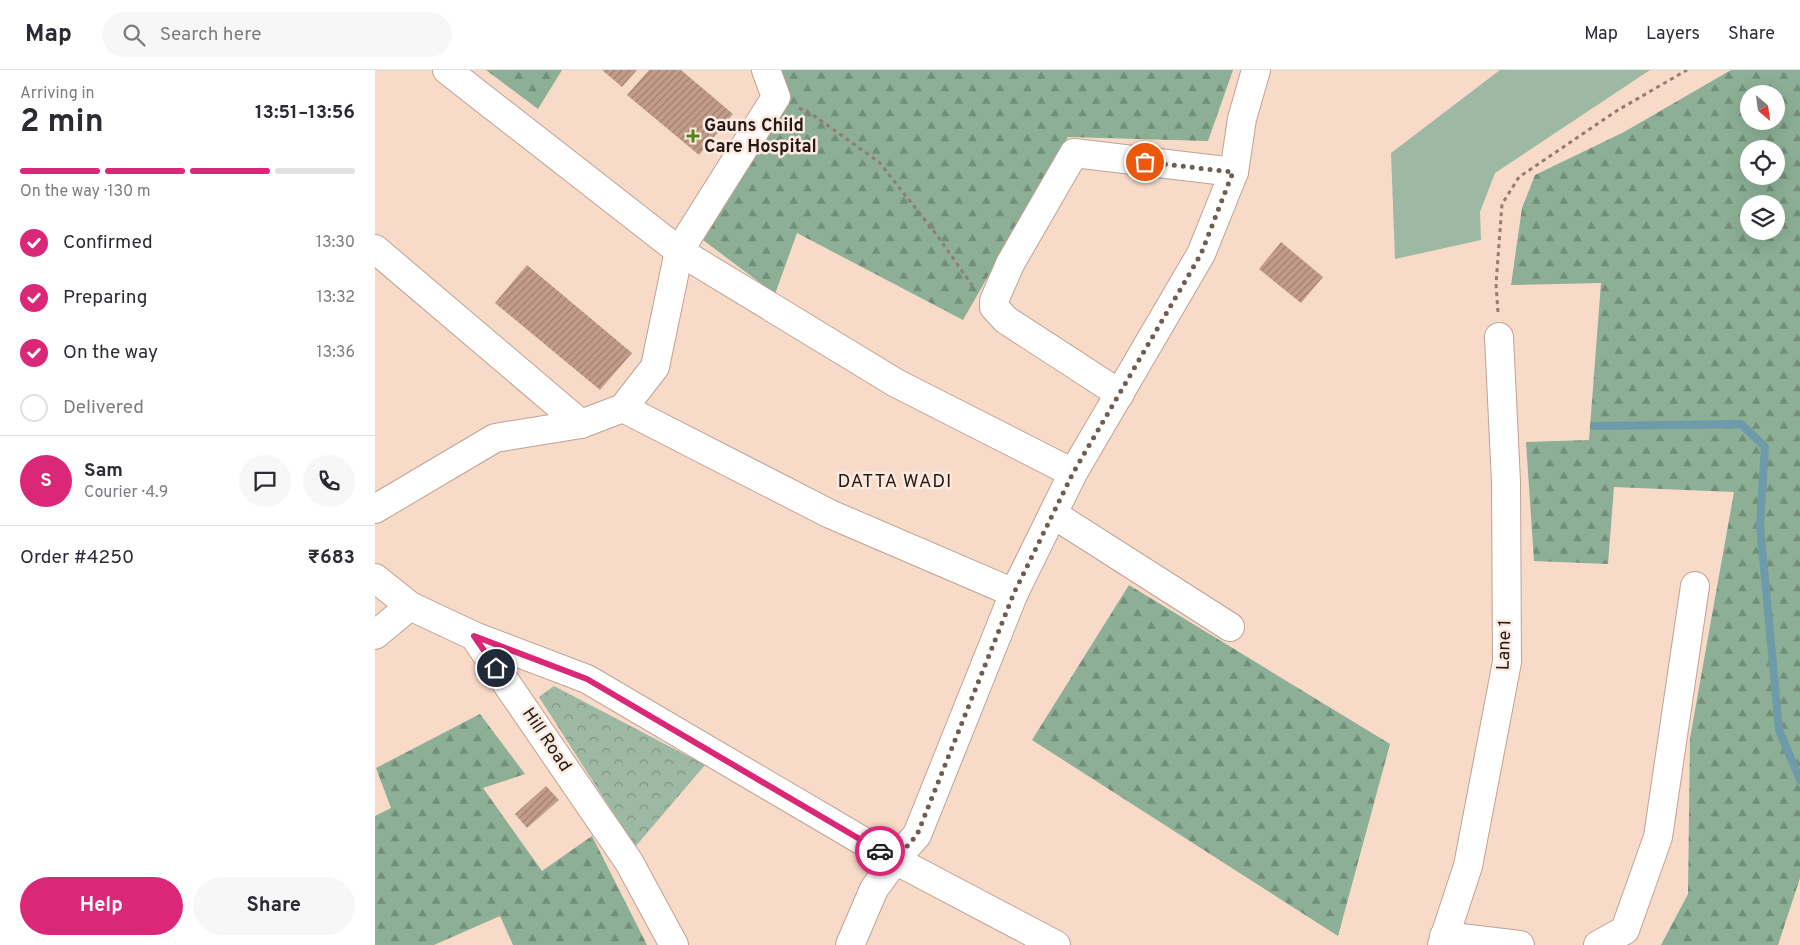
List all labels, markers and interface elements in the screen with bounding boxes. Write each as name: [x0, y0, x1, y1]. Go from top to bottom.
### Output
search box: [102, 12, 452, 57]
text: Map: [25, 20, 72, 50]
icon: search: [120, 21, 148, 49]
text: Search here: [160, 23, 261, 47]
text: Map: [1584, 23, 1618, 46]
text: Layers: [1646, 23, 1700, 46]
text: Share: [1728, 23, 1775, 46]
text: Arriving in: [20, 84, 95, 104]
north arrow: [1740, 85, 1785, 130]
map controls: [1740, 85, 1785, 240]
text: 13:51–13:56: [255, 101, 355, 125]
text: 2 min: [20, 103, 104, 143]
place label: Gauns Child Care Hospital: [704, 115, 817, 159]
marker: Gauns Child Care Hospital: [686, 129, 700, 143]
button: locate: [1740, 140, 1785, 185]
pin: [1124, 141, 1166, 183]
icon: bag: [1131, 148, 1159, 176]
text: On the way · 130 m: [20, 182, 151, 202]
button: layers: [1740, 195, 1785, 240]
icon: check: [20, 229, 48, 257]
text: Confirmed: [63, 231, 153, 255]
text: 13:30: [316, 233, 355, 253]
icon: check: [20, 284, 48, 312]
text: Preparing: [63, 286, 147, 310]
text: 13:32: [317, 288, 355, 308]
icon: check: [20, 339, 48, 367]
text: On the way: [63, 341, 158, 365]
text: 13:36: [317, 343, 355, 363]
text: Delivered: [63, 396, 144, 420]
button: chat: [239, 455, 291, 507]
button: phone: [303, 455, 355, 507]
text: Sam: [84, 459, 123, 483]
text: S: [40, 469, 52, 493]
district label: DATTA WADI: [837, 470, 953, 494]
text: Courier · 4.9: [84, 483, 168, 503]
text: Order #4250: [20, 546, 134, 570]
text: ₹683: [307, 546, 355, 570]
street label: Lane 1: [1493, 619, 1517, 671]
pin: [475, 647, 517, 689]
icon: home: [482, 654, 510, 682]
street label: Hill Road: [516, 704, 576, 776]
courier: [855, 826, 905, 876]
icon: car: [866, 837, 894, 865]
button: Help: [20, 877, 183, 935]
button: Share: [193, 877, 355, 935]

